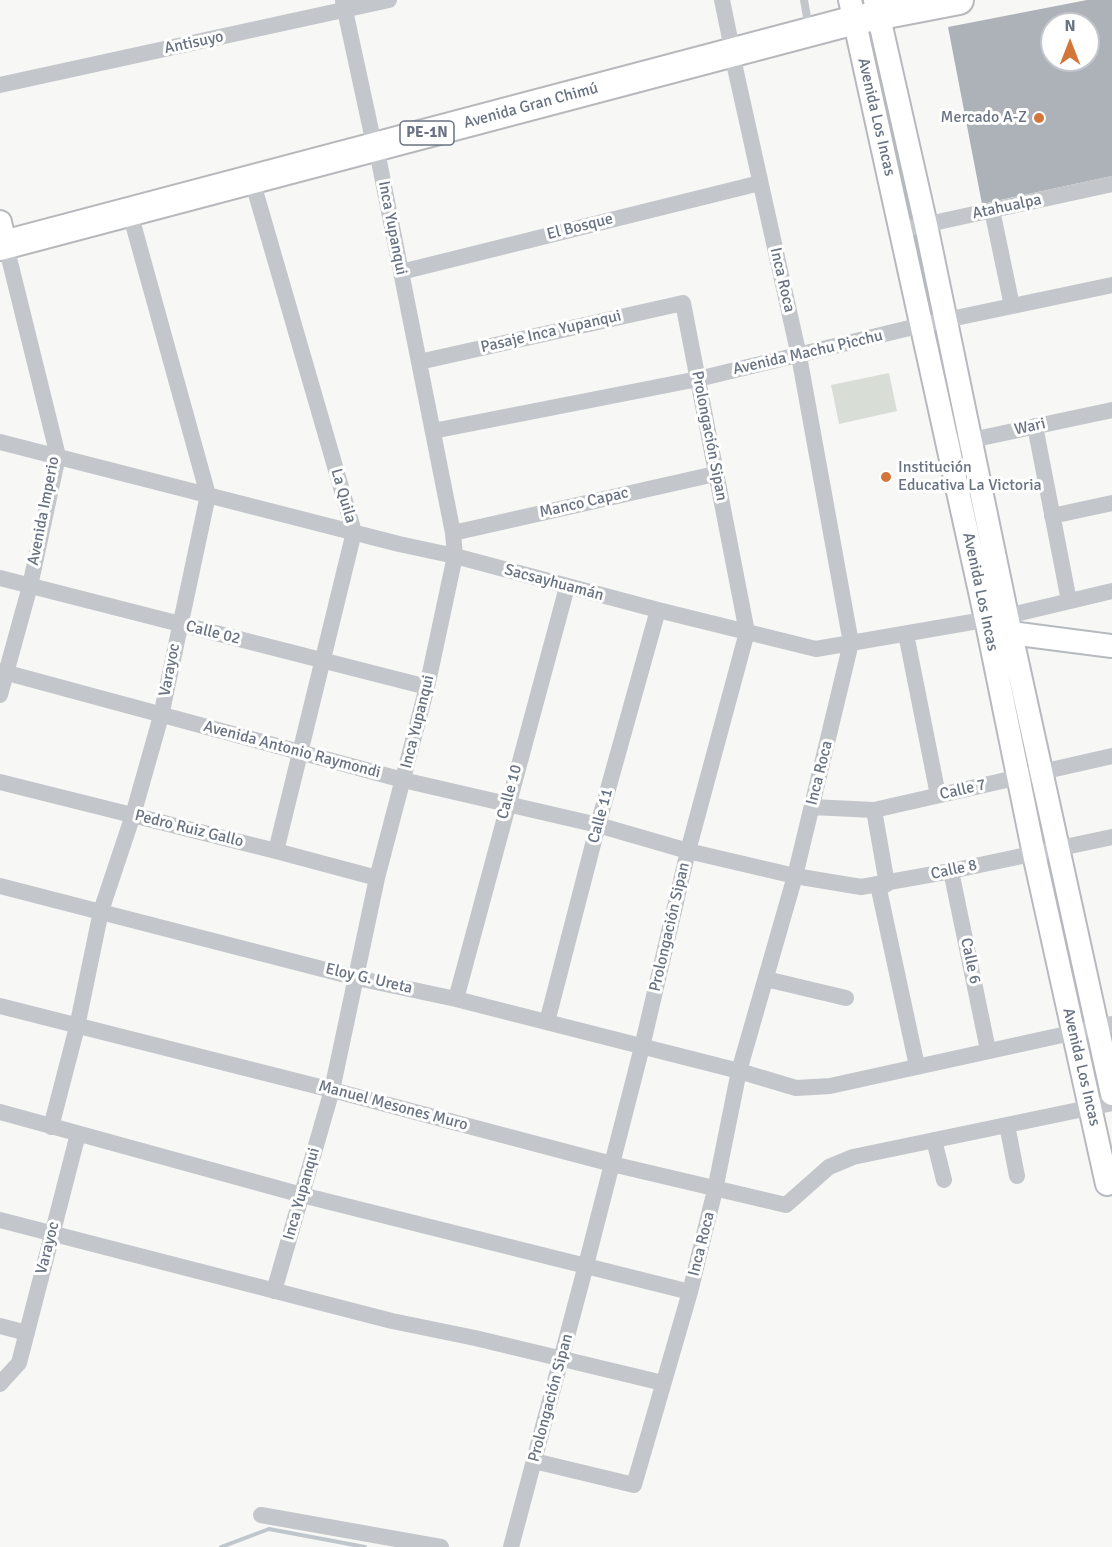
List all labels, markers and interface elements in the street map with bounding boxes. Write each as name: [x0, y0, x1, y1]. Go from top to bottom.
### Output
north arrow: [1040, 12, 1100, 72]
text: N: [1064, 16, 1076, 36]
street label: Antisuyo: [163, 27, 225, 59]
street label: Avenida Los Incas: [853, 56, 899, 178]
street label: Avenida Gran Chimú: [462, 79, 600, 133]
place label: Mercado A-Z: [940, 108, 1027, 128]
marker: Mercado A-Z: [1032, 111, 1046, 125]
road number: PE-1N: [400, 121, 454, 145]
street label: Inca Yupanqui: [373, 179, 411, 277]
street label: Atahualpa: [971, 190, 1043, 224]
street label: El Bosque: [545, 210, 615, 244]
street label: Inca Roca: [765, 246, 799, 314]
street label: Pasaje Inca Yupanqui: [479, 307, 623, 357]
street label: Avenida Machu Picchu: [731, 326, 885, 380]
street label: Prolongación Sipan: [687, 369, 731, 503]
street label: Wari: [1013, 414, 1047, 440]
street label: Avenida Imperio: [24, 455, 64, 567]
place label: Institución Educativa La Victoria: [898, 458, 1042, 496]
street label: La Quila: [326, 466, 360, 526]
marker: Institución Educativa La Victoria: [879, 470, 893, 484]
street label: Manco Capac: [538, 483, 630, 523]
street label: Avenida Los Incas: [958, 531, 1002, 653]
street label: Sacsayhuamán: [502, 561, 606, 605]
street label: Calle 02: [184, 617, 242, 649]
street label: Varayoc: [155, 642, 185, 698]
street label: Inca Yupanqui: [397, 673, 439, 771]
street label: Avenida Antonio Raymondi: [201, 717, 383, 783]
street label: Inca Roca: [803, 739, 837, 807]
street label: Calle 10: [494, 763, 526, 821]
street label: Calle 7: [938, 775, 988, 805]
street label: Calle 11: [585, 787, 617, 845]
street label: Pedro Ruiz Gallo: [133, 806, 245, 852]
street label: Calle 8: [929, 856, 979, 884]
street label: Prolongación Sipan: [646, 861, 694, 993]
street label: Calle 6: [956, 936, 984, 986]
street label: Eloy G. Ureta: [324, 960, 414, 998]
street label: Avenida Los Incas: [1058, 1006, 1104, 1128]
street label: Manuel Mesones Muro: [316, 1077, 470, 1135]
street label: Inca Yupanqui: [280, 1145, 324, 1243]
street label: Inca Roca: [685, 1210, 719, 1278]
street label: Varayoc: [32, 1220, 64, 1276]
street label: Prolongación Sipan: [525, 1332, 577, 1464]

